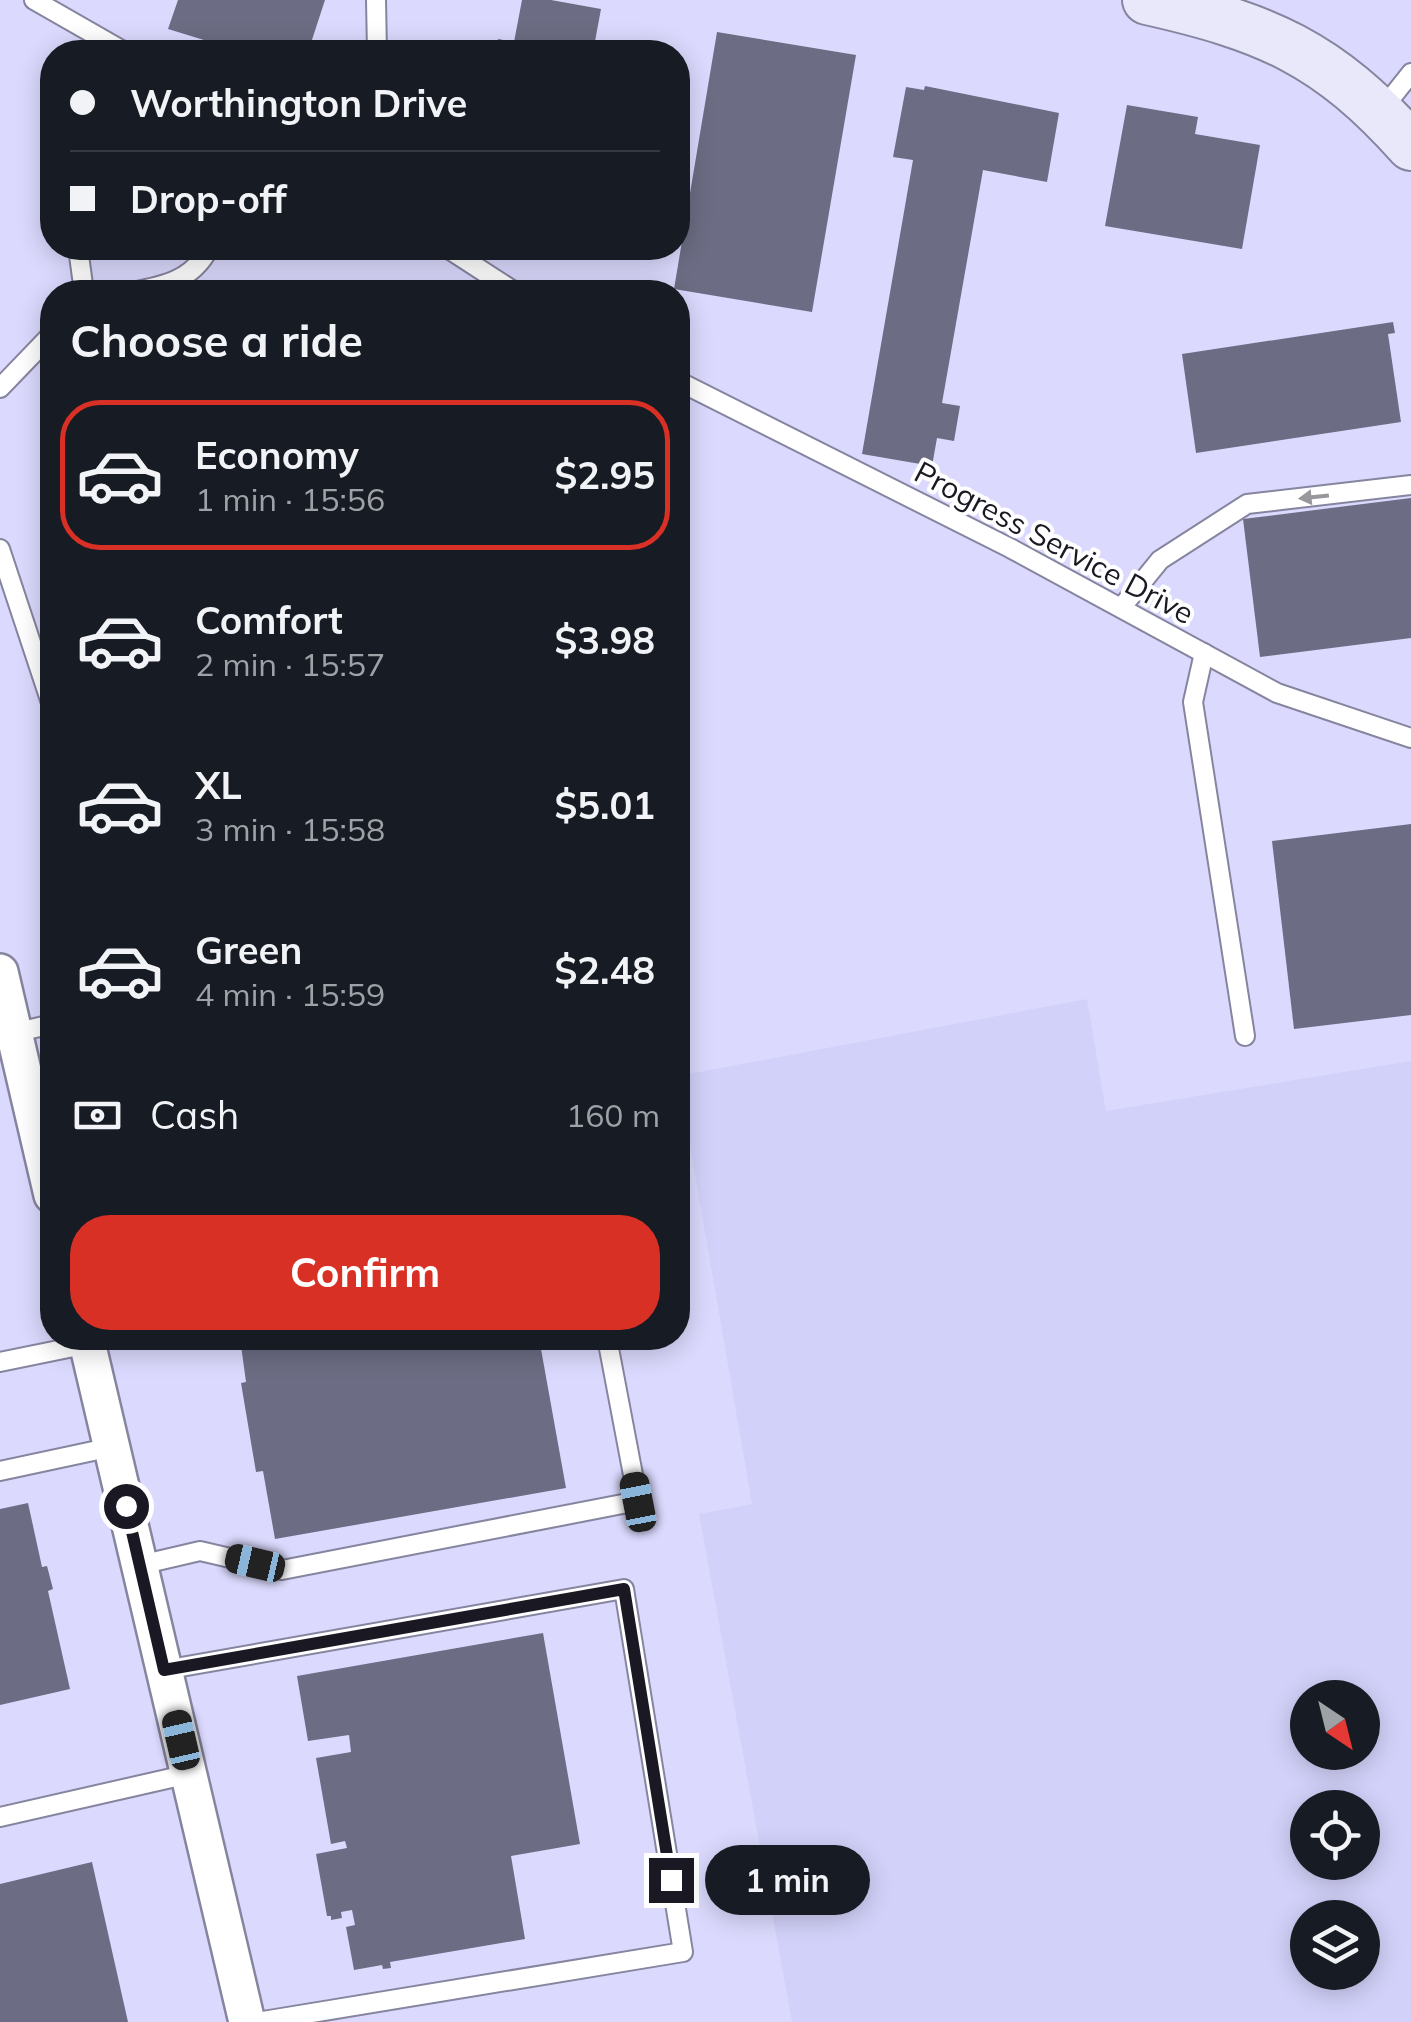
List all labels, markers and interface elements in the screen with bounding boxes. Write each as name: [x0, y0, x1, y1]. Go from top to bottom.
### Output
text: Worthington Drive: [130, 79, 467, 127]
text: Drop-off: [130, 175, 287, 223]
text: Choose a ride: [70, 312, 363, 368]
icon: car: [75, 430, 165, 520]
text: Economy: [195, 431, 359, 479]
text: $2.95: [554, 451, 655, 499]
street label: Progress Service Drive: [908, 452, 1201, 632]
text: 1 min · 15:56: [195, 479, 385, 519]
one-way arrow: [1298, 490, 1330, 506]
icon: car: [75, 595, 165, 685]
text: Comfort: [195, 596, 343, 644]
text: $3.98: [554, 616, 655, 664]
text: 2 min · 15:57: [195, 644, 385, 684]
icon: car: [75, 760, 165, 850]
text: XL: [195, 761, 242, 809]
text: $5.01: [554, 781, 655, 829]
text: 3 min · 15:58: [195, 809, 385, 849]
icon: car: [75, 925, 165, 1015]
text: Green: [195, 926, 302, 974]
text: $2.48: [554, 946, 655, 994]
text: 4 min · 15:59: [195, 974, 385, 1014]
icon: cash: [70, 1088, 125, 1143]
text: Cash: [150, 1091, 239, 1139]
text: 160 m: [566, 1095, 660, 1135]
button: Confirm: [70, 1215, 660, 1330]
car: [618, 1470, 658, 1534]
route start: [104, 1484, 149, 1529]
car: [222, 1542, 288, 1584]
north arrow: [1290, 1680, 1380, 1770]
map controls: [1290, 1680, 1380, 1990]
car: [160, 1707, 202, 1773]
button: locate: [1290, 1790, 1380, 1880]
callout: 1 min: [706, 1845, 871, 1915]
route end: [649, 1858, 694, 1903]
text: 1 min: [745, 1860, 830, 1900]
button: layers: [1290, 1900, 1380, 1990]

